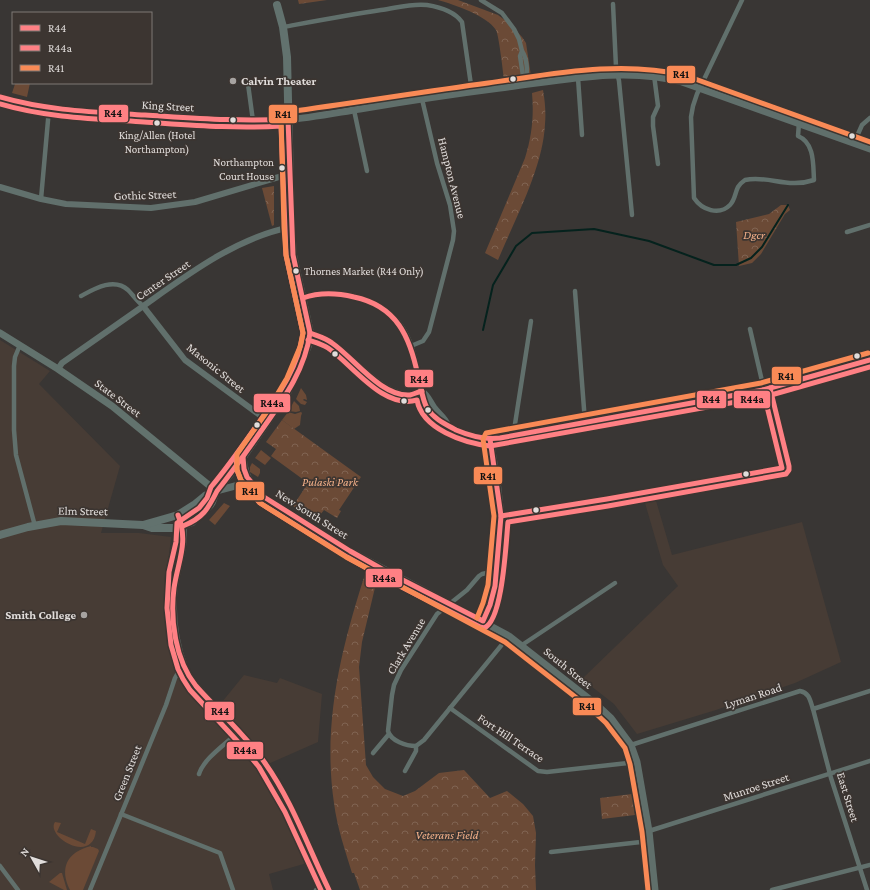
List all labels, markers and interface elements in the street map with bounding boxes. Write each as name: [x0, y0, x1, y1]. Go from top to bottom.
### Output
legend: [12, 12, 152, 84]
text: R44: [48, 21, 66, 35]
text: R44a: [48, 41, 72, 55]
text: R41: [48, 61, 64, 75]
line badge: R41: [666, 65, 696, 84]
text: R41: [673, 68, 689, 80]
place label: Calvin Theater: [241, 74, 316, 88]
unlabelled marker: [508, 74, 518, 84]
marker: Calvin Theater: [228, 76, 238, 86]
street label: King Street: [141, 98, 196, 114]
line badge: R44: [98, 104, 129, 123]
line badge: R41: [268, 104, 298, 124]
text: R44: [104, 107, 122, 119]
text: R41: [275, 108, 291, 120]
unlabelled marker: [228, 115, 238, 125]
marker: King/Allen (Hotel Northampton): [152, 118, 162, 128]
place label: King/Allen (Hotel Northampton): [119, 129, 195, 156]
unlabelled marker: [847, 131, 857, 141]
street label: Hampton Avenue: [435, 136, 469, 220]
place label: Northampton Court House: [213, 156, 274, 182]
marker: Northampton Court House: [277, 163, 287, 173]
street label: Gothic Street: [114, 187, 177, 203]
park label: Dgcr: [743, 228, 766, 242]
street label: Center Street: [133, 256, 194, 303]
place label: Thornes Market (R44 Only): [304, 265, 424, 278]
marker: Thornes Market (R44 Only): [291, 266, 301, 276]
street label: Masonic Street: [184, 340, 249, 396]
unlabelled marker: [330, 349, 340, 359]
unlabelled marker: [852, 351, 862, 361]
line badge: R41: [771, 366, 802, 385]
line badge: R44: [404, 369, 434, 388]
text: R41: [778, 370, 794, 382]
text: R44: [410, 373, 428, 385]
street label: State Street: [92, 376, 145, 421]
line badge: R44: [696, 390, 727, 409]
line badge: R44a: [733, 390, 771, 409]
line badge: R44a: [253, 393, 291, 413]
text: R44: [702, 393, 720, 405]
text: R44a: [740, 393, 764, 405]
unlabelled marker: [399, 396, 409, 406]
text: R44a: [260, 397, 284, 409]
unlabelled marker: [423, 405, 433, 415]
unlabelled marker: [252, 420, 262, 430]
line badge: R41: [473, 466, 503, 485]
unlabelled marker: [741, 469, 751, 479]
text: R41: [480, 470, 496, 482]
park label: Pulaski Park: [302, 475, 359, 489]
line badge: R41: [235, 481, 265, 501]
text: R41: [242, 485, 258, 497]
street label: New South Street: [273, 486, 352, 542]
street label: Elm Street: [58, 504, 109, 518]
unlabelled marker: [531, 505, 541, 515]
line badge: R44a: [365, 568, 403, 588]
text: R44a: [372, 572, 396, 584]
place label: Smith College: [5, 608, 76, 622]
marker: Smith College: [79, 610, 89, 620]
street label: Clark Avenue: [384, 615, 428, 677]
street label: South Street: [541, 644, 596, 693]
street label: Lyman Road: [723, 680, 784, 712]
line badge: R41: [572, 697, 602, 716]
text: R41: [579, 700, 595, 712]
line badge: R44: [204, 701, 235, 721]
text: R44: [211, 705, 229, 717]
street label: Fort Hill Terrace: [475, 711, 547, 765]
line badge: R44a: [226, 741, 264, 760]
street label: Green Street: [109, 742, 145, 803]
text: R44a: [233, 744, 257, 756]
street label: Munroe Street: [721, 769, 792, 804]
street label: East Street: [834, 771, 862, 824]
park label: Veterans Field: [416, 828, 479, 842]
north arrow: [12, 838, 52, 878]
text: N: [17, 845, 32, 858]

